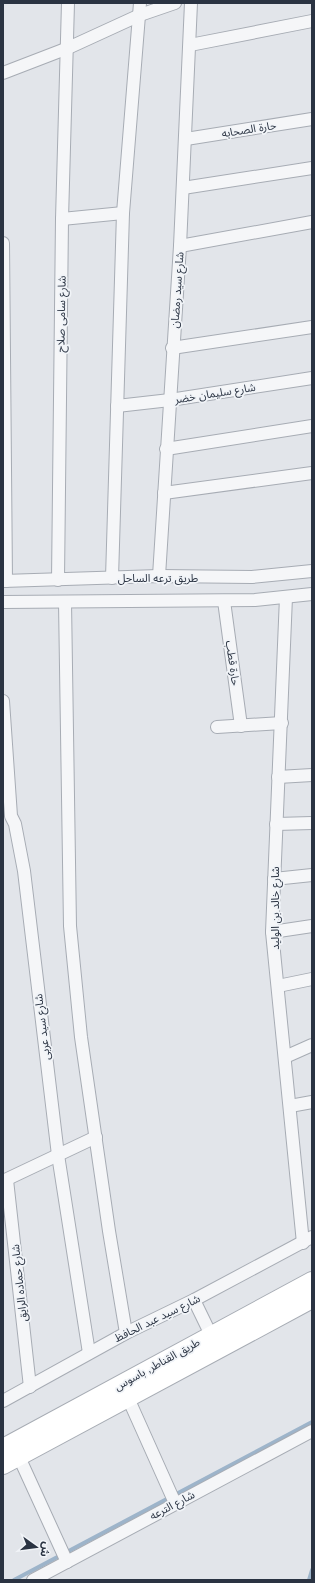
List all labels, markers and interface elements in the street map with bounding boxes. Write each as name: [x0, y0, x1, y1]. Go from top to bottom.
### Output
street label: حارة الصحابه: [221, 119, 278, 140]
street label: شارع سيد رمضان: [168, 251, 188, 329]
street label: شارع سامى صلاح: [54, 275, 70, 353]
street label: شارع سليمان خضر: [173, 381, 257, 407]
street label: طريق ترعه الساحل: [118, 572, 198, 585]
street label: حارة قطب: [223, 640, 242, 687]
street label: شارع خالد بن الوليد: [269, 866, 283, 950]
street label: شارع سيد عربى: [32, 993, 54, 1061]
street label: شارع حماده الرايق: [9, 1243, 31, 1322]
street label: شارع سيد عبد الحافظ: [112, 1292, 203, 1346]
street label: طريق القناطر, باسوس: [112, 1336, 202, 1393]
street label: شارع الترعه: [148, 1488, 198, 1524]
north arrow: [16, 1527, 56, 1567]
text: ش: [37, 1540, 53, 1558]

